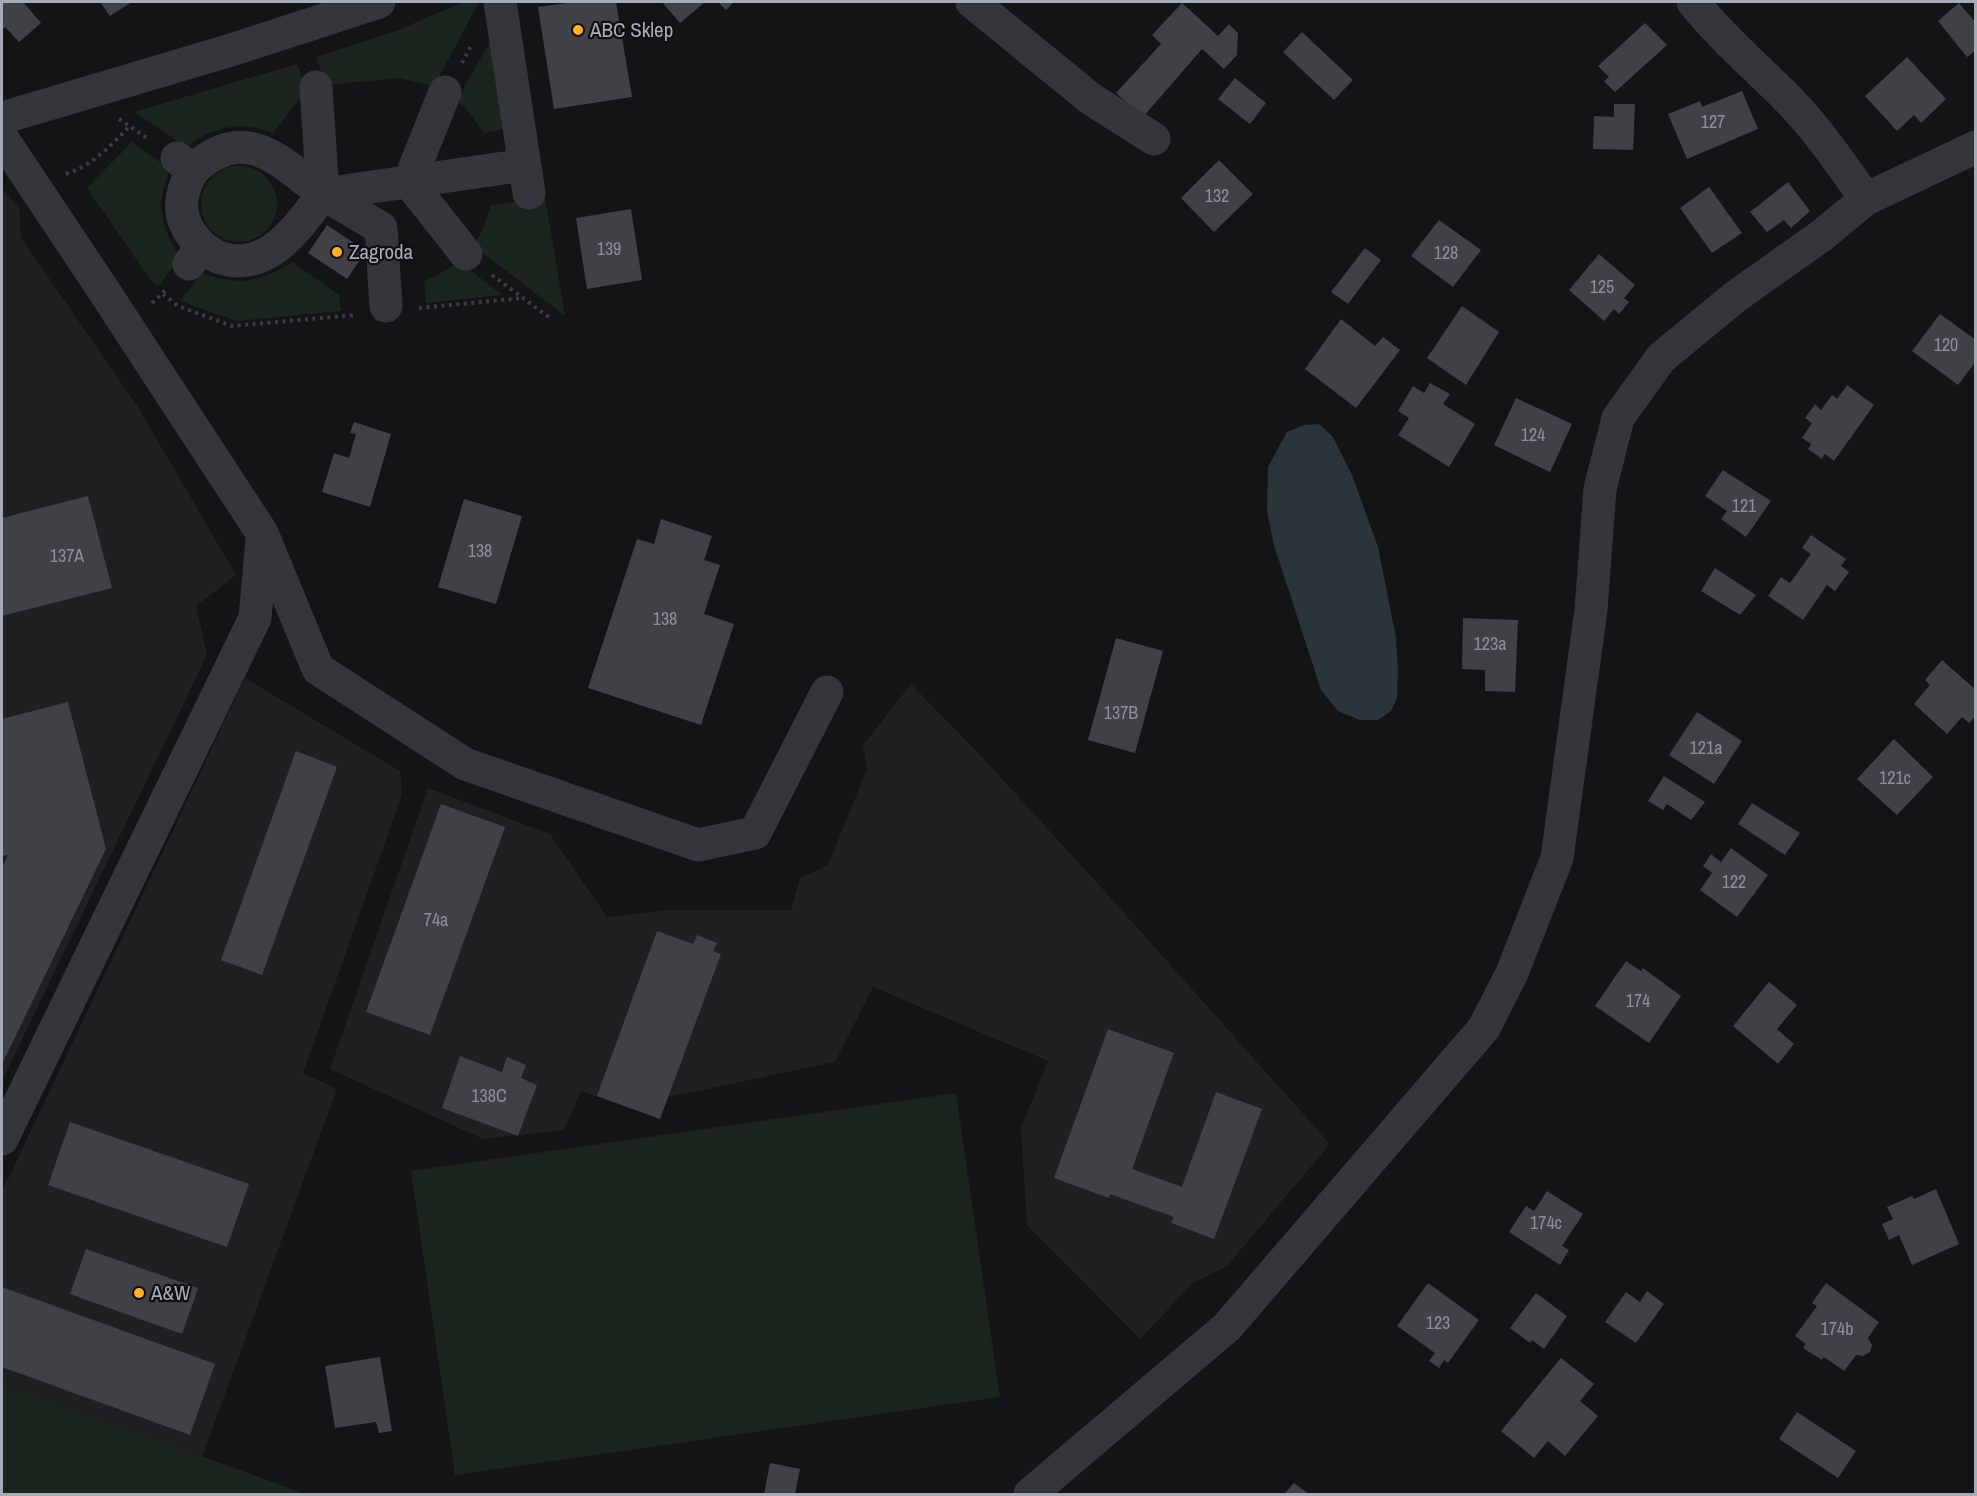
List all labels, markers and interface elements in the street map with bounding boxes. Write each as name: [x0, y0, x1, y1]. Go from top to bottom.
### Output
place label: ABC Sklep: [589, 15, 673, 44]
marker: ABC Sklep: [571, 23, 585, 37]
house number: 127: [1701, 109, 1725, 134]
house number: 132: [1205, 183, 1229, 208]
house number: 139: [597, 236, 621, 261]
place label: Zagroda: [349, 237, 414, 266]
house number: 128: [1434, 240, 1458, 265]
marker: Zagroda: [330, 245, 344, 259]
house number: 125: [1590, 274, 1614, 299]
house number: 120: [1934, 332, 1958, 357]
house number: 124: [1521, 422, 1545, 447]
house number: 121: [1732, 493, 1757, 518]
house number: 138: [468, 538, 492, 563]
house number: 137A: [50, 543, 84, 568]
house number: 138: [653, 606, 677, 631]
house number: 123a: [1474, 631, 1506, 656]
house number: 137B: [1104, 700, 1138, 725]
house number: 121a: [1690, 735, 1722, 760]
house number: 121c: [1879, 765, 1911, 790]
house number: 122: [1722, 869, 1746, 894]
house number: 74a: [424, 907, 448, 932]
house number: 174: [1626, 988, 1650, 1013]
house number: 138C: [471, 1083, 507, 1108]
house number: 174c: [1530, 1210, 1562, 1235]
place label: A&W: [150, 1278, 191, 1307]
marker: A&W: [132, 1286, 146, 1300]
house number: 123: [1426, 1310, 1450, 1335]
house number: 174b: [1821, 1316, 1853, 1341]

